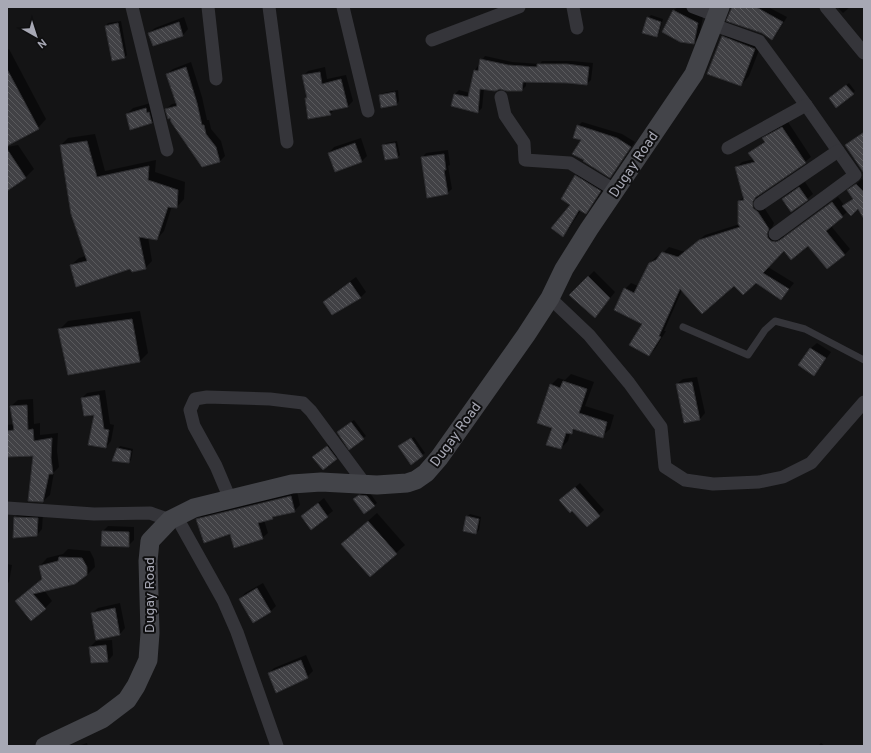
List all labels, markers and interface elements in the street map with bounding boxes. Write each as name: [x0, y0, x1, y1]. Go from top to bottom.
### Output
north arrow: [16, 16, 56, 56]
text: N: [34, 35, 49, 51]
street label: Dugay Road: [606, 129, 662, 201]
street label: Dugay Road: [427, 399, 485, 471]
street label: Dugay Road: [142, 557, 159, 633]

